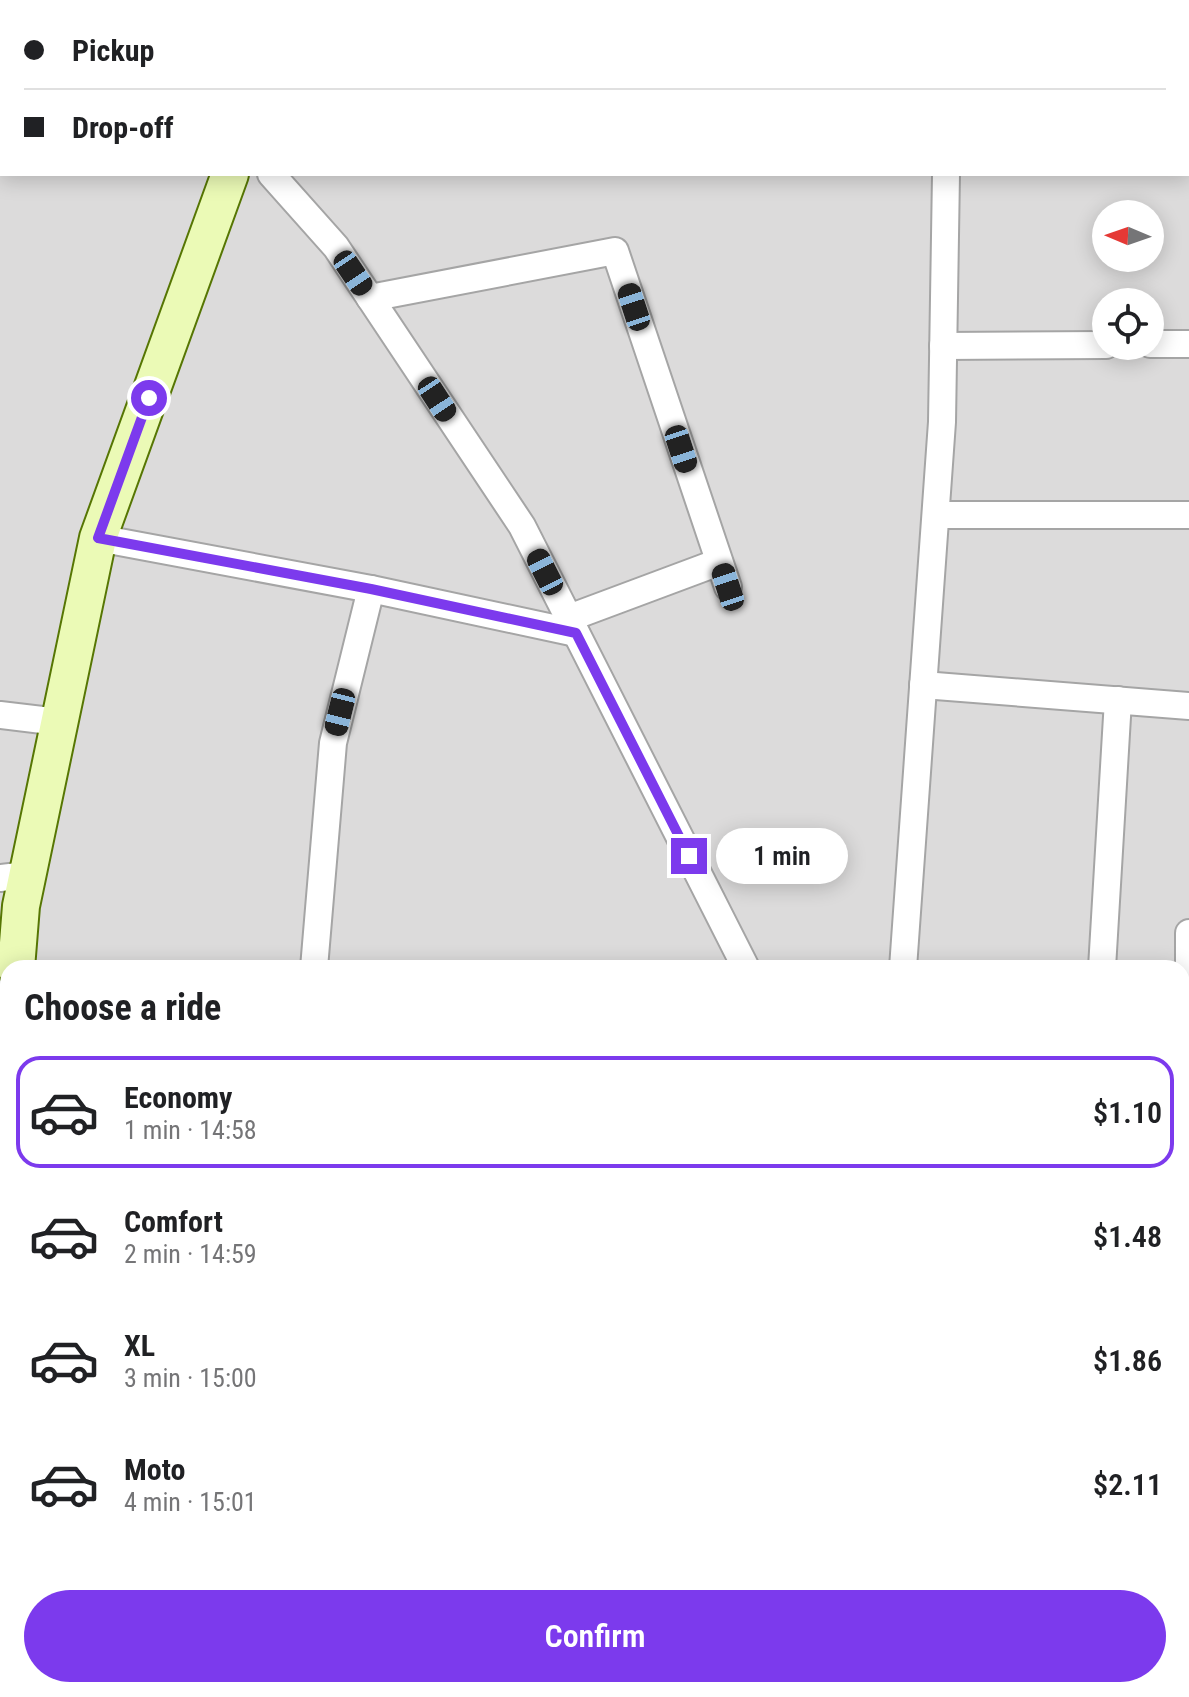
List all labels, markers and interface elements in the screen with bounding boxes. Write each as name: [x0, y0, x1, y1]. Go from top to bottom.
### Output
text: Pickup: [72, 33, 154, 68]
text: Drop-off: [72, 110, 174, 145]
north arrow: [1092, 200, 1164, 272]
map controls: [1092, 200, 1164, 360]
car: [330, 246, 376, 300]
car: [615, 280, 653, 334]
button: locate: [1092, 288, 1164, 360]
car: [414, 372, 460, 426]
route start: [131, 380, 167, 416]
car: [662, 422, 700, 476]
car: [523, 545, 567, 599]
car: [709, 560, 747, 614]
car: [323, 686, 357, 738]
callout: 1 min: [717, 828, 849, 884]
route end: [671, 838, 707, 874]
text: 1 min: [753, 841, 811, 871]
text: Choose a ride: [24, 987, 221, 1029]
icon: car: [28, 1076, 100, 1148]
text: Economy: [124, 1080, 232, 1115]
text: $1.10: [1093, 1095, 1162, 1130]
text: 1 min · 14:58: [124, 1115, 257, 1145]
icon: car: [28, 1200, 100, 1272]
text: Comfort: [124, 1204, 223, 1239]
text: $1.48: [1093, 1219, 1162, 1254]
text: 2 min · 14:59: [124, 1239, 257, 1269]
icon: car: [28, 1324, 100, 1396]
text: XL: [124, 1328, 155, 1363]
text: $1.86: [1093, 1343, 1162, 1378]
text: 3 min · 15:00: [124, 1363, 257, 1393]
icon: car: [28, 1448, 100, 1520]
text: Moto: [124, 1452, 185, 1487]
text: $2.11: [1093, 1467, 1162, 1502]
text: 4 min · 15:01: [124, 1487, 257, 1517]
button: Confirm: [24, 1590, 1166, 1682]

